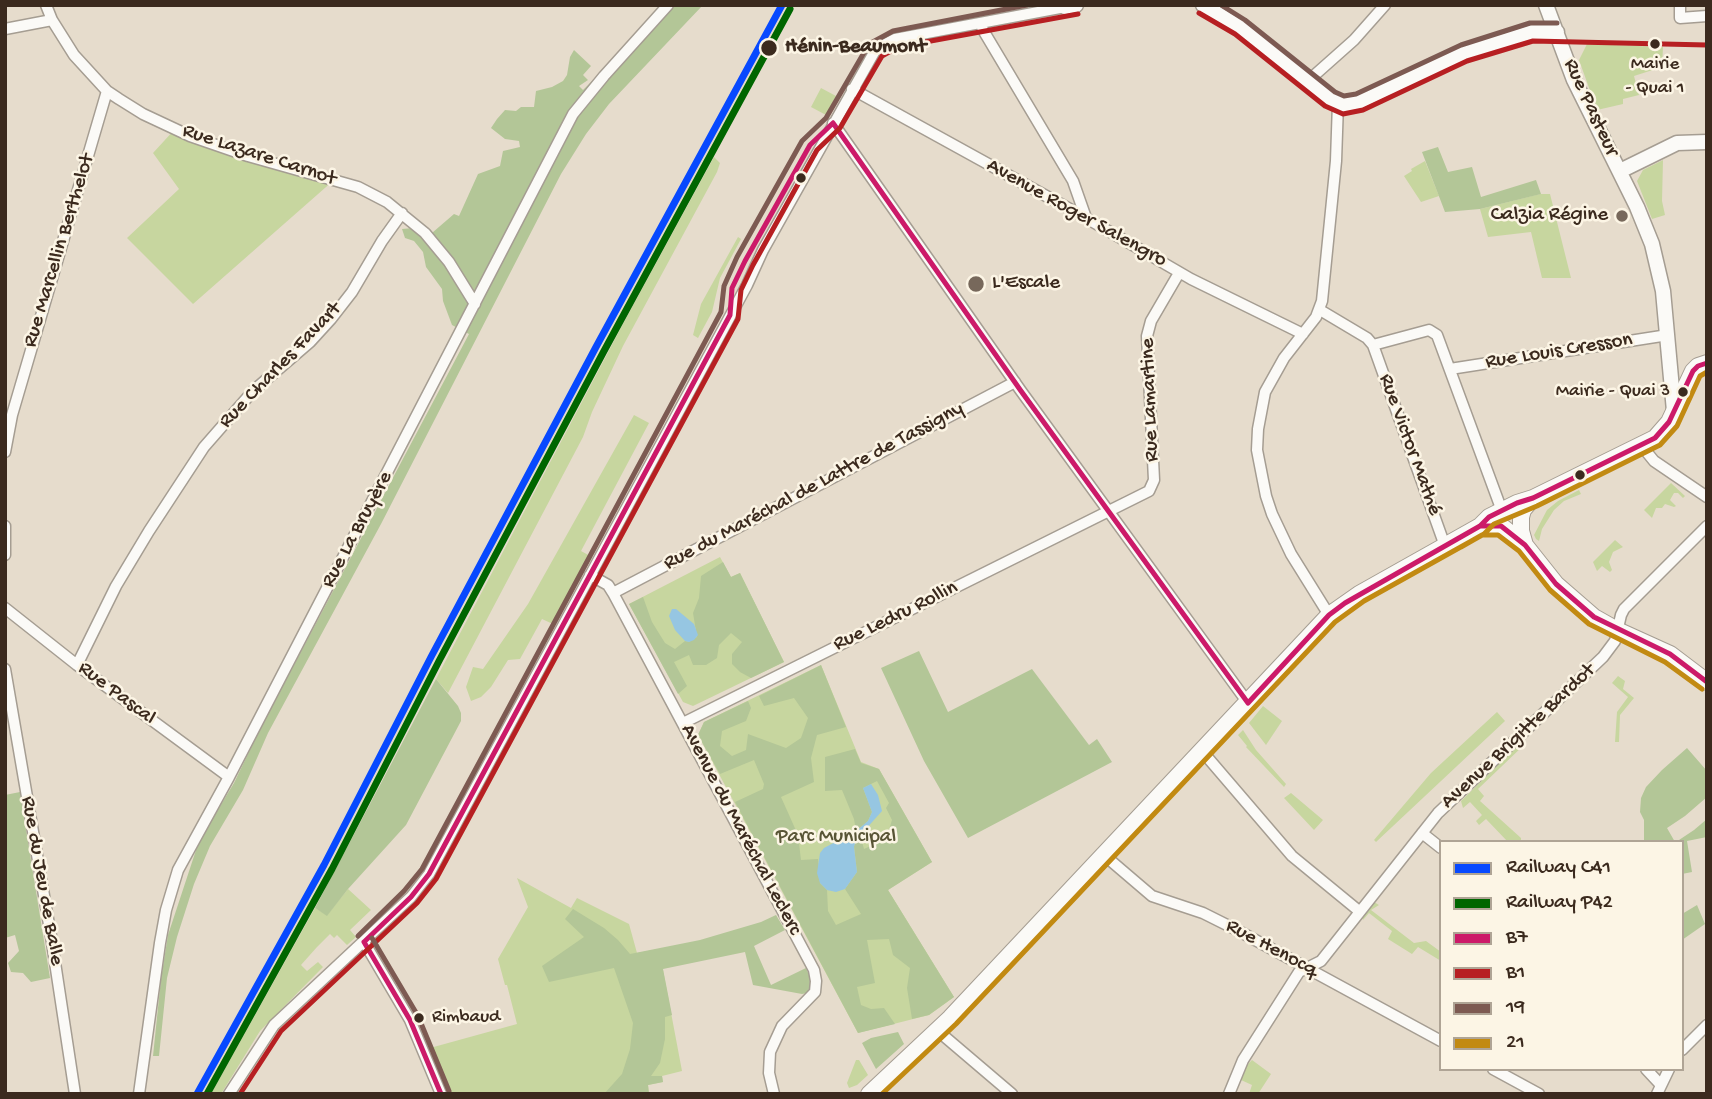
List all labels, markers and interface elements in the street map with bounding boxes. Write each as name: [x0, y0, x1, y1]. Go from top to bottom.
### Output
place label: Hénin-Beaumont: [785, 35, 926, 61]
marker: Mairie - Quai 1: [1648, 37, 1662, 51]
marker: Hénin-Beaumont: [759, 38, 779, 58]
place label: Mairie - Quai 1: [1626, 54, 1684, 98]
street label: Rue Pasteur: [1557, 55, 1623, 161]
street label: Rue Lazare Carnot: [179, 119, 339, 193]
street label: Rue Marcellin Berthelot: [19, 151, 101, 351]
street label: Avenue Roger Salengro: [981, 154, 1171, 274]
unlabelled marker: [794, 171, 808, 185]
place label: Calzia Régine: [1491, 203, 1608, 229]
marker: Calzia Régine: [1614, 208, 1630, 224]
place label: L'Escale: [992, 271, 1060, 297]
marker: L'Escale: [966, 274, 986, 294]
street label: Rue Charles Favart: [214, 298, 348, 434]
street label: Rue Louis Cresson: [1484, 328, 1634, 376]
street label: Rue Lamartine: [1136, 338, 1166, 462]
street label: Rue Victor Mathé: [1372, 371, 1446, 519]
place label: Mairie - Quai 3: [1556, 381, 1670, 403]
marker: Mairie - Quai 3: [1676, 385, 1690, 399]
street label: Rue du Maréchal de Lattre de Tassigny: [660, 397, 968, 577]
street label: Rue La Bruyère: [317, 467, 399, 593]
unlabelled marker: [1573, 468, 1587, 482]
street label: Rue Ledru Rollin: [830, 576, 962, 658]
street label: Rue Pascal: [72, 657, 160, 731]
street label: Avenue Brigitte Bardot: [1437, 659, 1601, 815]
street label: Avenue du Maréchal Leclerc: [674, 720, 806, 940]
street label: Rue du Jeu de Balle: [14, 795, 68, 967]
park label: Parc Municipal: [776, 825, 896, 851]
legend: [1439, 840, 1684, 1071]
text: Railway C41: [1506, 856, 1611, 881]
text: Railway P42: [1506, 891, 1613, 916]
street label: Rue Henocq: [1221, 914, 1321, 984]
text: B7: [1506, 926, 1528, 951]
text: B1: [1506, 961, 1525, 986]
text: 19: [1506, 996, 1525, 1021]
place label: Rimbaud: [432, 1007, 500, 1029]
marker: Rimbaud: [412, 1011, 426, 1025]
text: 21: [1506, 1031, 1525, 1056]

